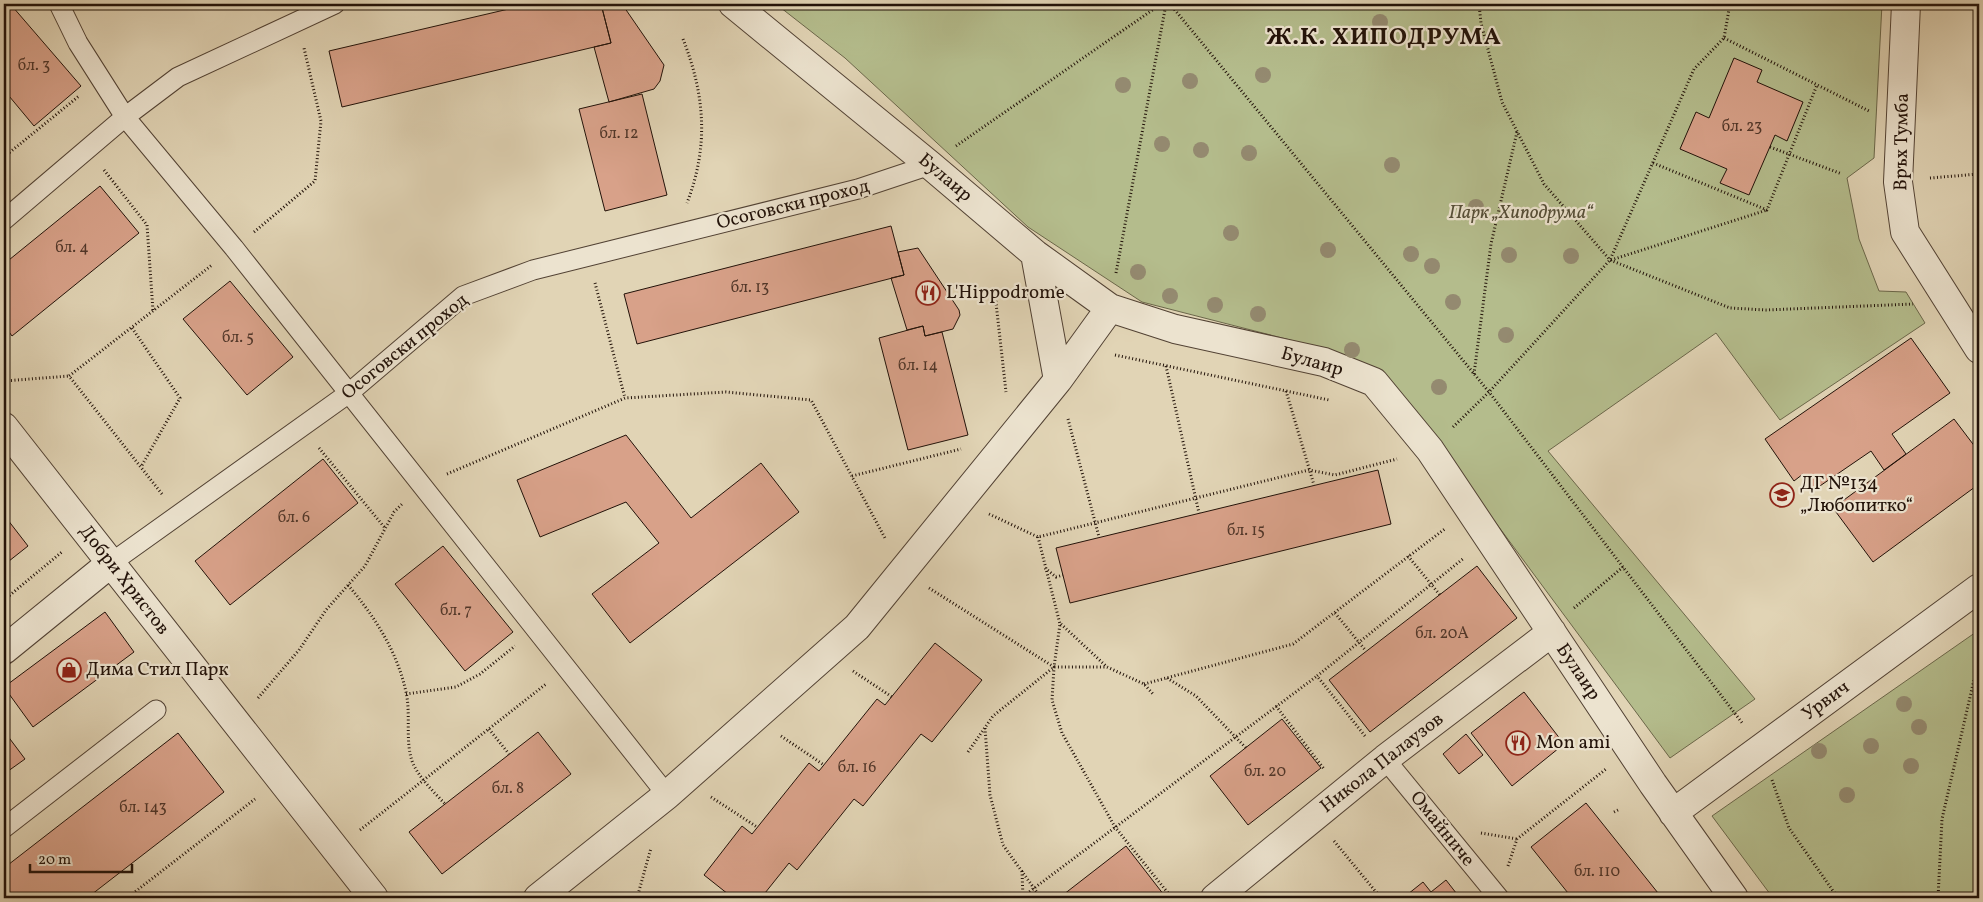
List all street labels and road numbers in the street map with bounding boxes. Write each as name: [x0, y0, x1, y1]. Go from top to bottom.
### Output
street label: Връх Тумба: [1888, 93, 1916, 191]
street label: Булаир: [912, 148, 978, 209]
street label: Осоговски проход: [714, 173, 872, 237]
street label: Осоговски проход: [336, 288, 474, 406]
street label: Булаир: [1278, 341, 1346, 383]
street label: Добри Христов: [73, 520, 175, 640]
street label: Булаир: [1549, 638, 1607, 706]
street label: Урвич: [1797, 675, 1855, 727]
street label: Никола Палаузов: [1315, 707, 1449, 819]
street label: Омайниче: [1403, 786, 1481, 872]

